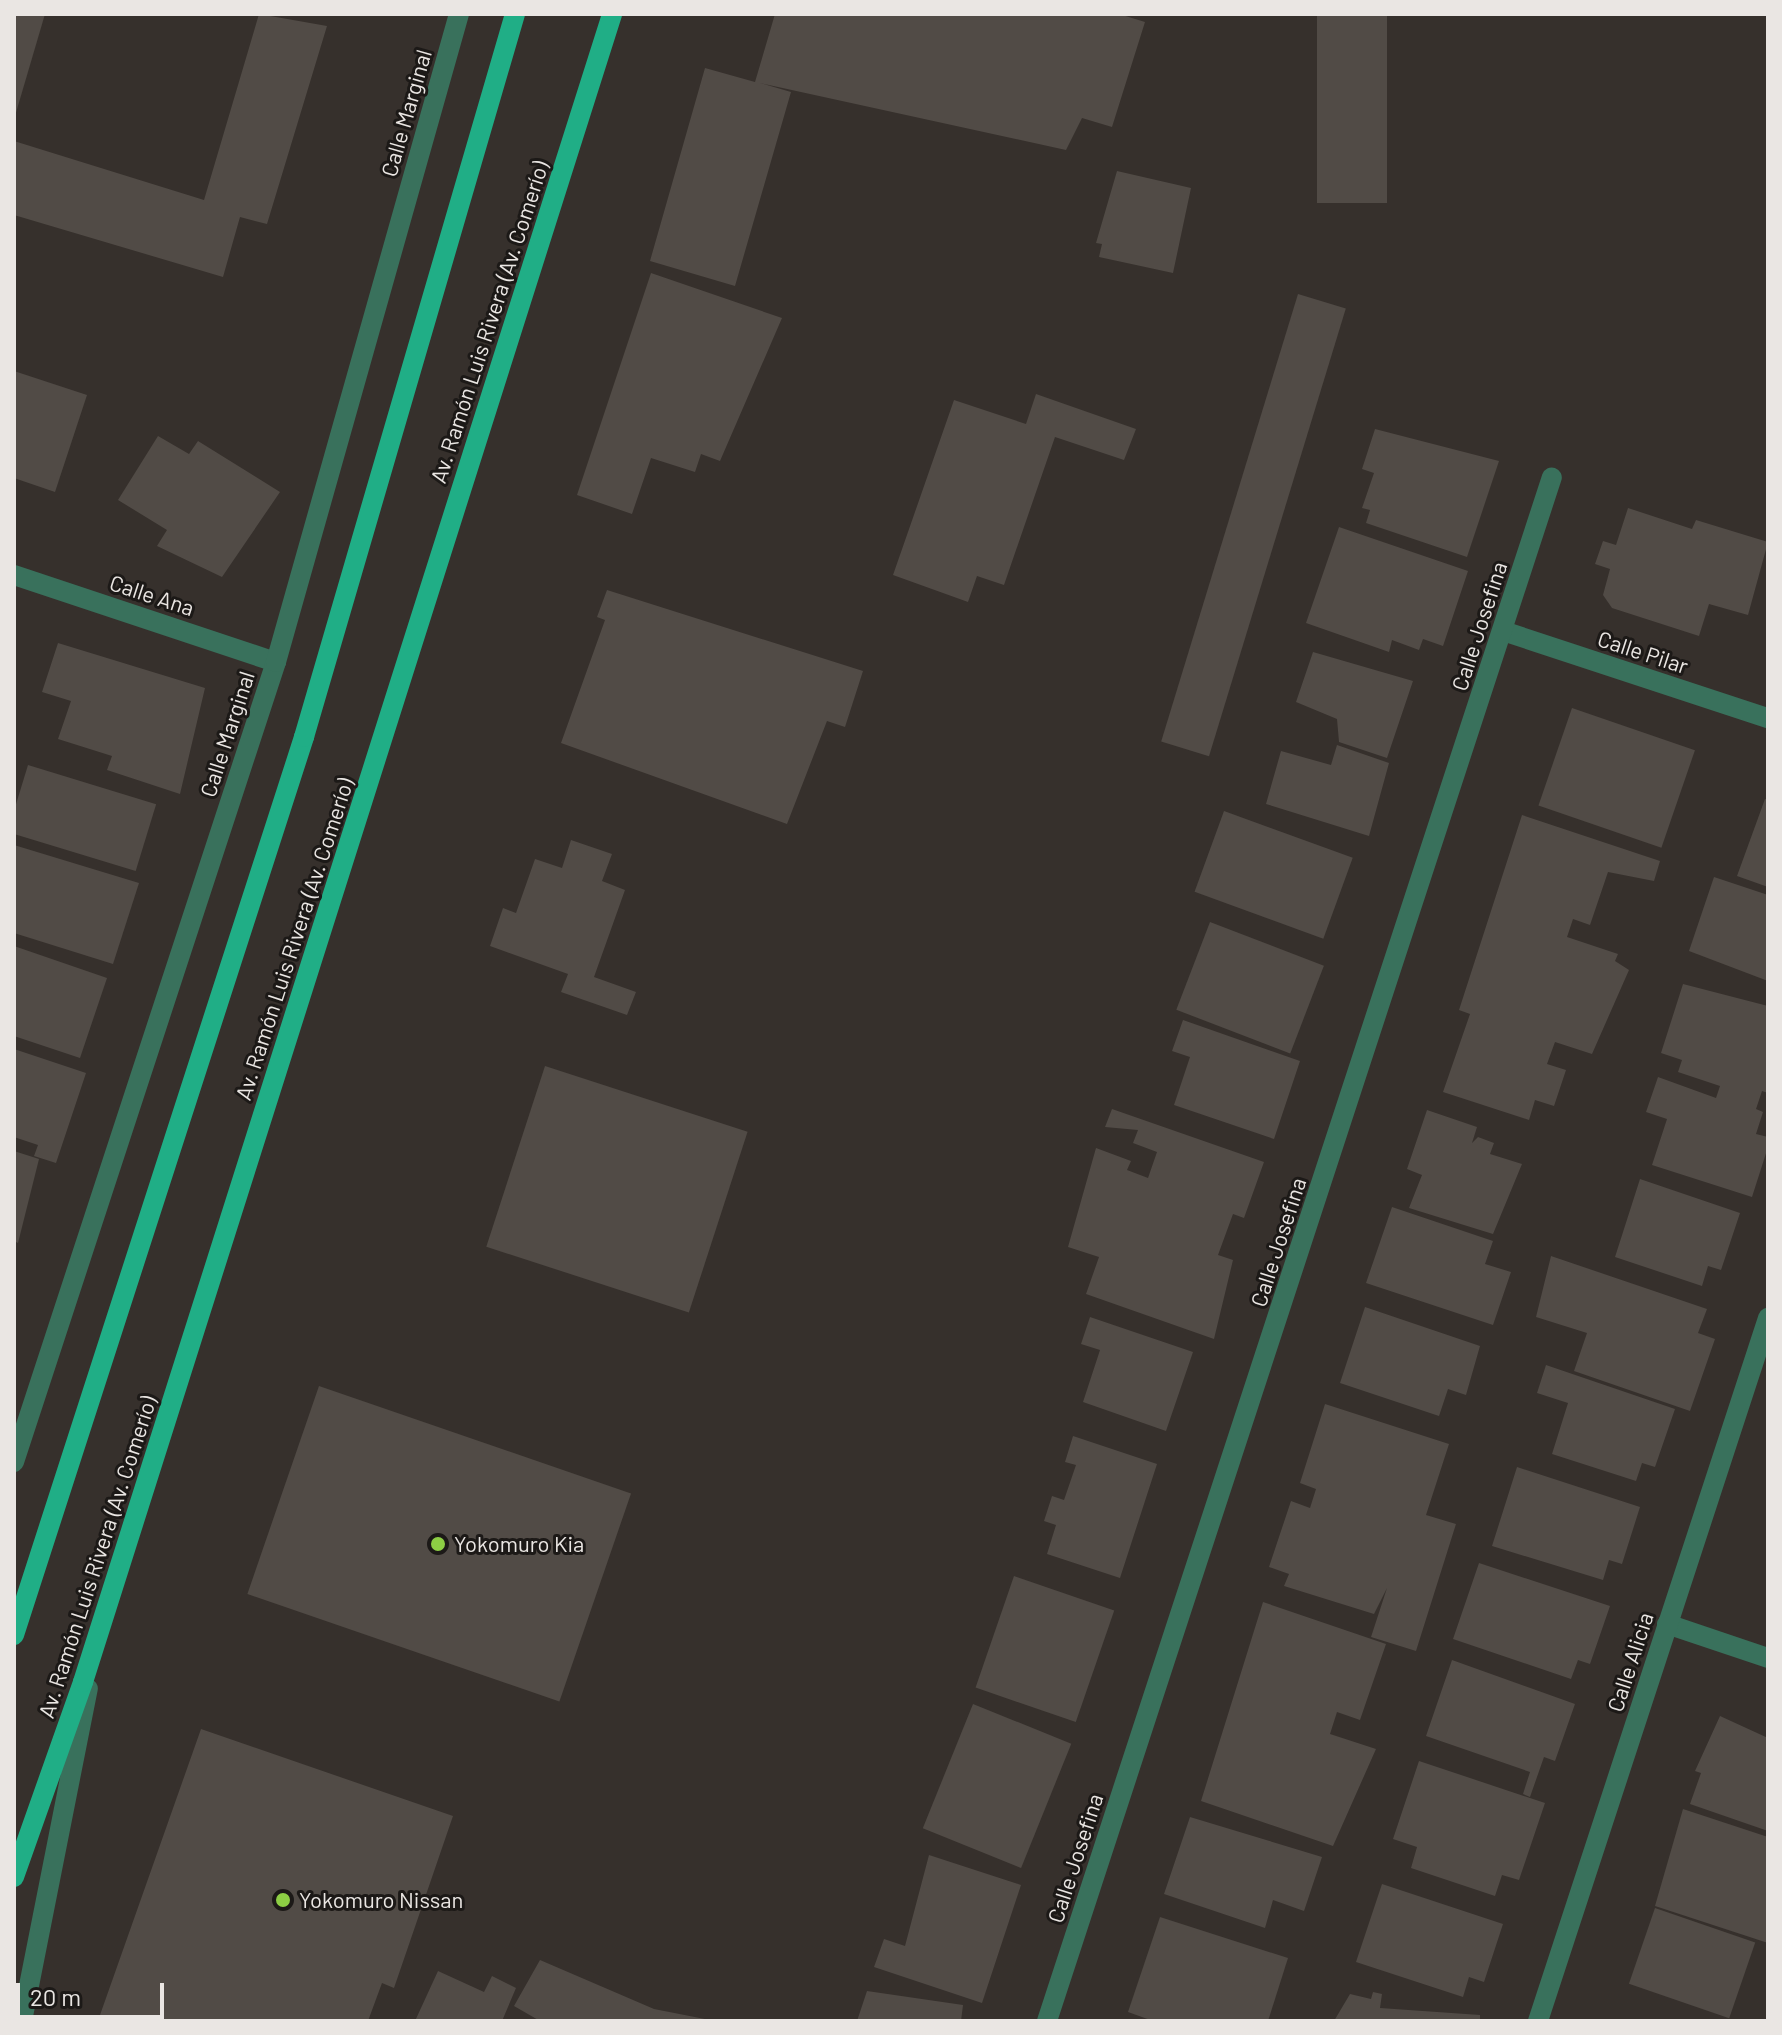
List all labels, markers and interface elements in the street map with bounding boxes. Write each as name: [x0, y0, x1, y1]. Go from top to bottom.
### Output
street label: Calle Marginal: [375, 46, 437, 180]
street label: Av. Ramón Luis Rivera (Av. Comerío): [424, 158, 554, 486]
street label: Calle Josefina: [1446, 558, 1512, 694]
street label: Calle Ana: [106, 569, 198, 621]
street label: Calle Pilar: [1594, 625, 1692, 679]
street label: Calle Marginal: [194, 668, 260, 800]
street label: Av. Ramón Luis Rivera (Av. Comerío): [229, 775, 359, 1103]
street label: Calle Josefina: [1245, 1174, 1311, 1310]
street label: Av. Ramón Luis Rivera (Av. Comerío): [32, 1393, 162, 1721]
place label: Yokomuro Kia: [454, 1531, 584, 1557]
marker: Yokomuro Kia: [429, 1535, 447, 1553]
street label: Calle Alicia: [1602, 1609, 1658, 1715]
street label: Calle Josefina: [1042, 1790, 1108, 1926]
place label: Yokomuro Nissan: [299, 1887, 463, 1913]
marker: Yokomuro Nissan: [274, 1891, 292, 1909]
scale bar: [20, 1967, 168, 2017]
text: 20 m: [30, 1982, 81, 2011]

